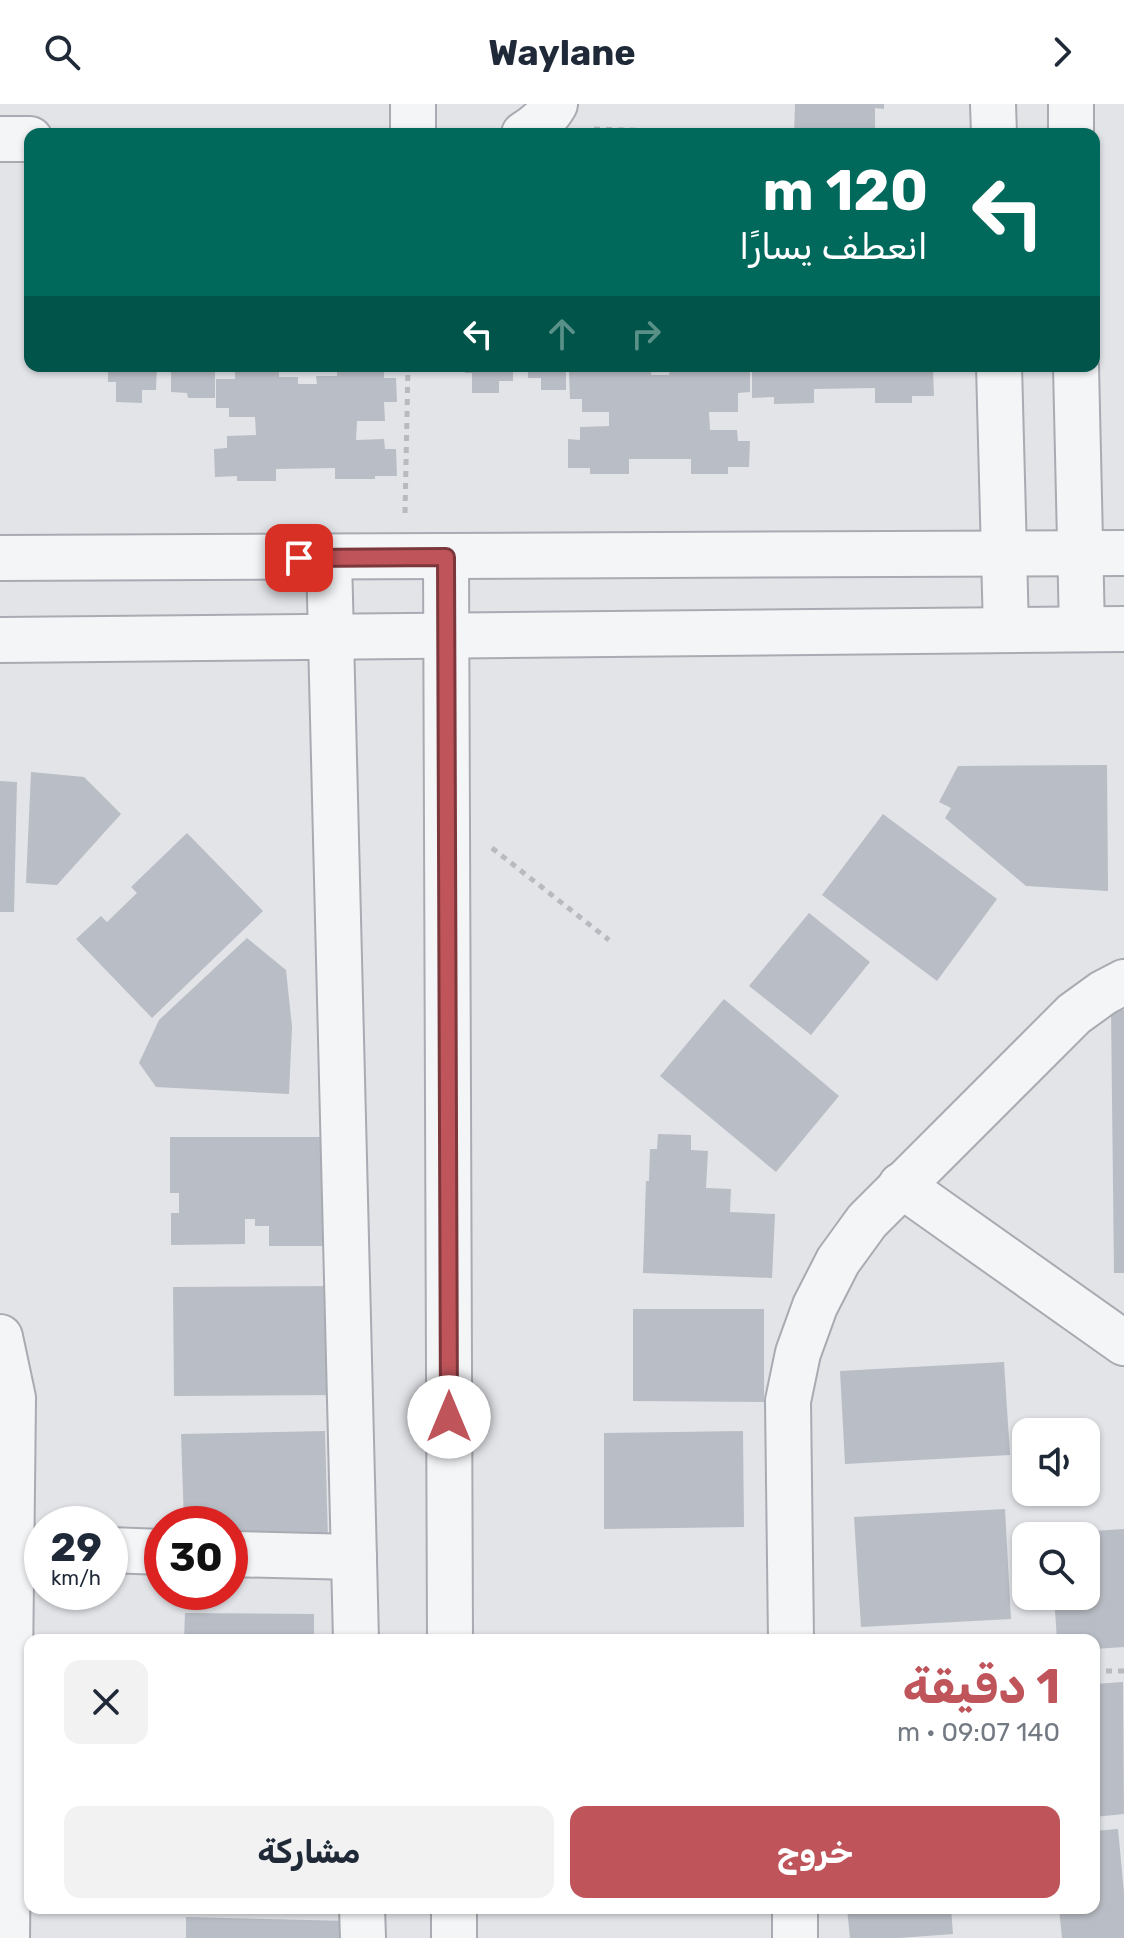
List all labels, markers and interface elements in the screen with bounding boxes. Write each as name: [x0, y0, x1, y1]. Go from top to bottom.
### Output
icon: search: [40, 30, 84, 74]
icon: forward: [1040, 30, 1084, 74]
text: Waylane: [488, 31, 636, 74]
text: 120 m: [762, 158, 928, 224]
icon: left: [956, 160, 1060, 264]
text: انعطف يسارًا: [739, 225, 928, 268]
icon: left: [456, 312, 500, 356]
icon: ahead: [540, 312, 584, 356]
icon: right: [624, 312, 668, 356]
pin: [265, 524, 333, 592]
icon: arrive: [277, 536, 321, 580]
position arrow: [407, 1375, 491, 1459]
map controls: [1012, 1418, 1100, 1610]
button: sound: [1012, 1418, 1100, 1506]
speed limit sign: 30: [144, 1506, 248, 1610]
button: search: [1012, 1522, 1100, 1610]
text: 29: [50, 1524, 102, 1571]
text: km/h: [51, 1566, 101, 1590]
text: 1 دقيقة: [903, 1658, 1060, 1715]
button: close: [64, 1660, 148, 1744]
text: 140 m · 09:07: [897, 1717, 1060, 1748]
button: مشاركة: [64, 1806, 554, 1898]
button: خروج: [570, 1806, 1060, 1898]

